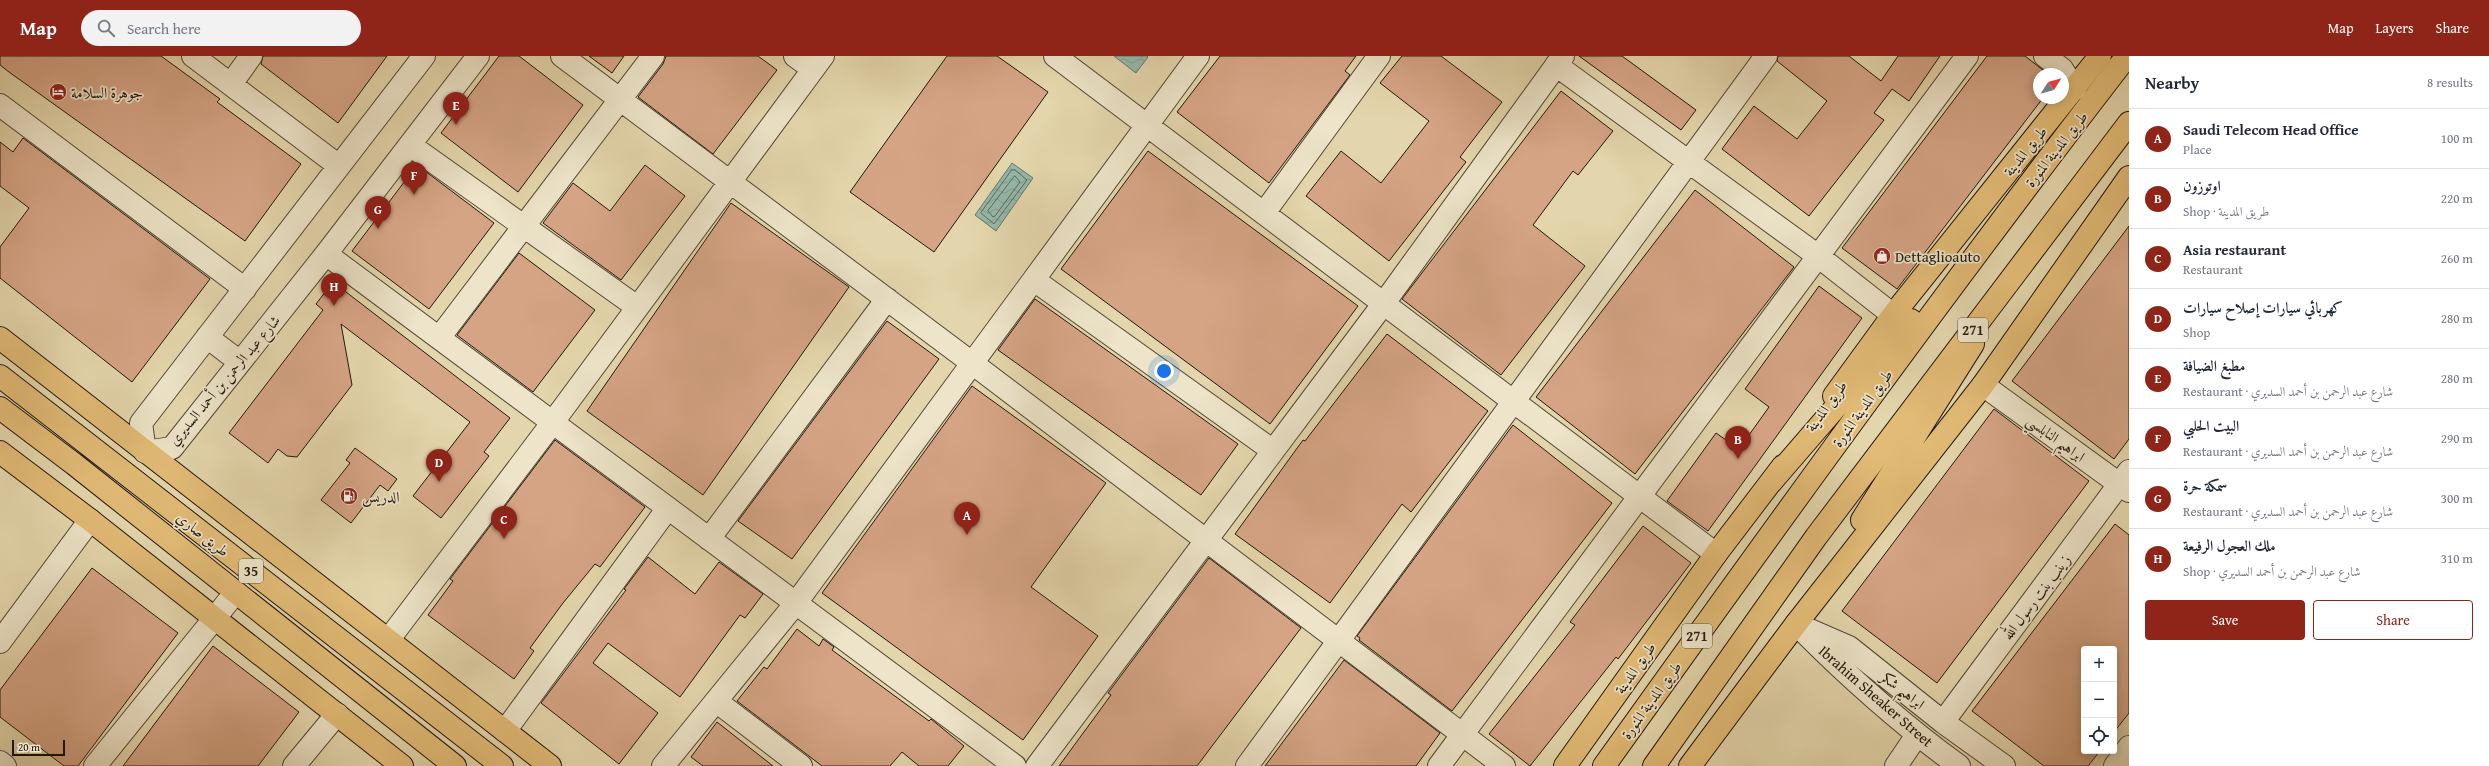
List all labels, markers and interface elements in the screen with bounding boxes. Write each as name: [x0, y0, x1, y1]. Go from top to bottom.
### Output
search box: [81, 10, 361, 46]
text: Map: [20, 14, 57, 42]
icon: search: [95, 17, 117, 39]
text: Search here: [127, 18, 201, 39]
text: Map: [2328, 18, 2354, 38]
text: Layers: [2376, 18, 2414, 38]
text: Share: [2436, 18, 2469, 38]
north arrow: [2033, 68, 2069, 104]
text: Nearby: [2145, 70, 2199, 95]
text: 8 results: [2427, 73, 2473, 92]
hotel icon: جوهرة السلامة: [48, 82, 68, 102]
place label: جوهرة السلامة: [71, 82, 143, 103]
pin: E: [443, 92, 469, 125]
street label: طريق المدينة المنورة: [2021, 108, 2091, 190]
text: Saudi Telecom Head Office: [2183, 119, 2359, 140]
street label: طريق المدينة: [1999, 122, 2051, 180]
text: A: [2154, 129, 2162, 148]
text: 100 m: [2441, 129, 2473, 148]
text: Place: [2183, 140, 2212, 159]
pin: F: [401, 162, 427, 195]
text: اوتوزون: [2183, 175, 2221, 196]
text: B: [2154, 189, 2162, 208]
text: 220 m: [2441, 189, 2473, 208]
pin: G: [365, 196, 391, 229]
text: Shop · طريق المدينة: [2183, 202, 2269, 221]
text: Asia restaurant: [2183, 239, 2286, 260]
shop icon: Dettaglioauto: [1872, 246, 1892, 266]
place label: Dettaglioauto: [1895, 246, 1981, 267]
text: C: [2154, 249, 2162, 268]
text: 260 m: [2441, 249, 2473, 268]
text: Restaurant: [2183, 260, 2243, 279]
pin: H: [321, 273, 347, 306]
text: كهربائي سيارات إصلاح سيارات: [2183, 297, 2343, 318]
text: D: [2154, 309, 2162, 328]
text: 280 m: [2441, 309, 2473, 328]
street label: شارع عبد الرحمن بن أحمد السديري: [163, 310, 287, 452]
road number: 271: [1958, 318, 1988, 342]
text: Shop: [2183, 323, 2210, 342]
text: مطبغ الضيافة: [2183, 355, 2245, 376]
your location: [1154, 361, 1174, 381]
street label: طريق المدينة المنورة: [1827, 365, 1897, 451]
text: E: [2155, 369, 2161, 388]
text: 280 m: [2441, 369, 2473, 388]
street label: طريق المدينة: [1800, 376, 1852, 436]
text: Restaurant · شارع عبد الرحمن بن أحمد السديري: [2183, 382, 2393, 401]
street label: ابراهيم النابلسي: [2020, 410, 2090, 470]
text: البيت الحلبي: [2183, 415, 2239, 436]
pin: B: [1725, 426, 1751, 459]
text: F: [2155, 429, 2161, 448]
text: 290 m: [2441, 429, 2473, 448]
text: Restaurant · شارع عبد الرحمن بن أحمد السديري: [2183, 442, 2393, 461]
pin: D: [426, 449, 452, 482]
text: سمكة حرة: [2183, 475, 2227, 496]
fuel station icon: الدريس: [339, 486, 359, 506]
place label: الدريس: [362, 486, 400, 507]
text: G: [2154, 489, 2162, 508]
text: 300 m: [2441, 489, 2473, 508]
pin: A: [954, 502, 980, 535]
text: Restaurant · شارع عبد الرحمن بن أحمد السديري: [2183, 502, 2393, 521]
pin: C: [491, 506, 517, 539]
street label: طريق صاري: [171, 507, 234, 563]
text: ملك العجول الرفيعة: [2183, 535, 2276, 556]
street label: زينب بنت رسول الله: [1996, 549, 2075, 644]
text: H: [2153, 549, 2163, 568]
text: 310 m: [2441, 549, 2473, 568]
road number: 35: [239, 559, 263, 583]
text: Shop · شارع عبد الرحمن بن أحمد السديري: [2183, 562, 2361, 581]
button: Save: [2145, 600, 2305, 640]
button: Share: [2313, 600, 2473, 640]
road number: 271: [1682, 624, 1712, 648]
street label: طريق المدينة: [1609, 638, 1661, 698]
street label: Ibrahim Sheaker Street: [1814, 640, 1938, 752]
map controls: [2081, 646, 2117, 754]
button: +: [2081, 646, 2117, 682]
street label: طريق المدينة المنورة: [1616, 657, 1686, 743]
street label: ابراهيم شكر: [1872, 665, 1929, 718]
button: −: [2081, 682, 2117, 718]
button: locate: [2081, 718, 2117, 754]
scale bar: [12, 738, 65, 757]
text: 20 m: [18, 739, 40, 755]

